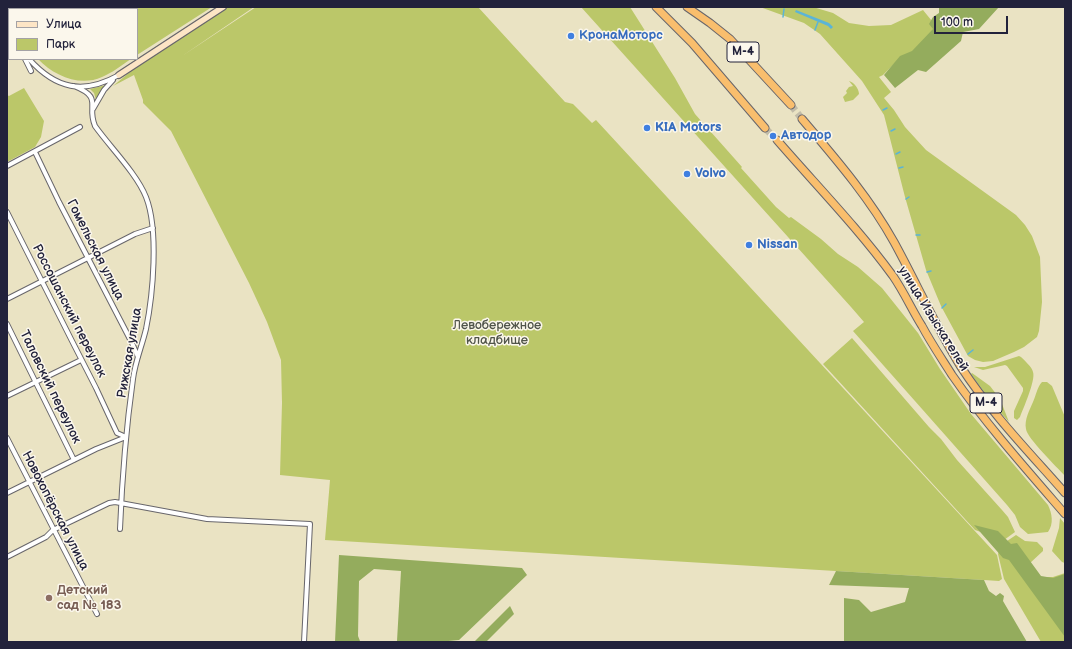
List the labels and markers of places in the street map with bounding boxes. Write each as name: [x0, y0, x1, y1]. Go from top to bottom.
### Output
place label: КронаМоторс: [579, 28, 663, 44]
marker: КронаМоторс: [566, 31, 576, 41]
place label: KIA Motors: [655, 120, 721, 136]
marker: KIA Motors: [642, 123, 652, 133]
place label: Автодор: [781, 128, 831, 144]
marker: Автодор: [768, 131, 778, 141]
place label: Volvo: [695, 166, 726, 182]
marker: Volvo: [682, 169, 692, 179]
place label: Nissan: [757, 237, 797, 253]
marker: Nissan: [744, 240, 754, 250]
place label: Детский сад № 183: [57, 583, 121, 614]
marker: Детский сад № 183: [44, 593, 54, 603]

